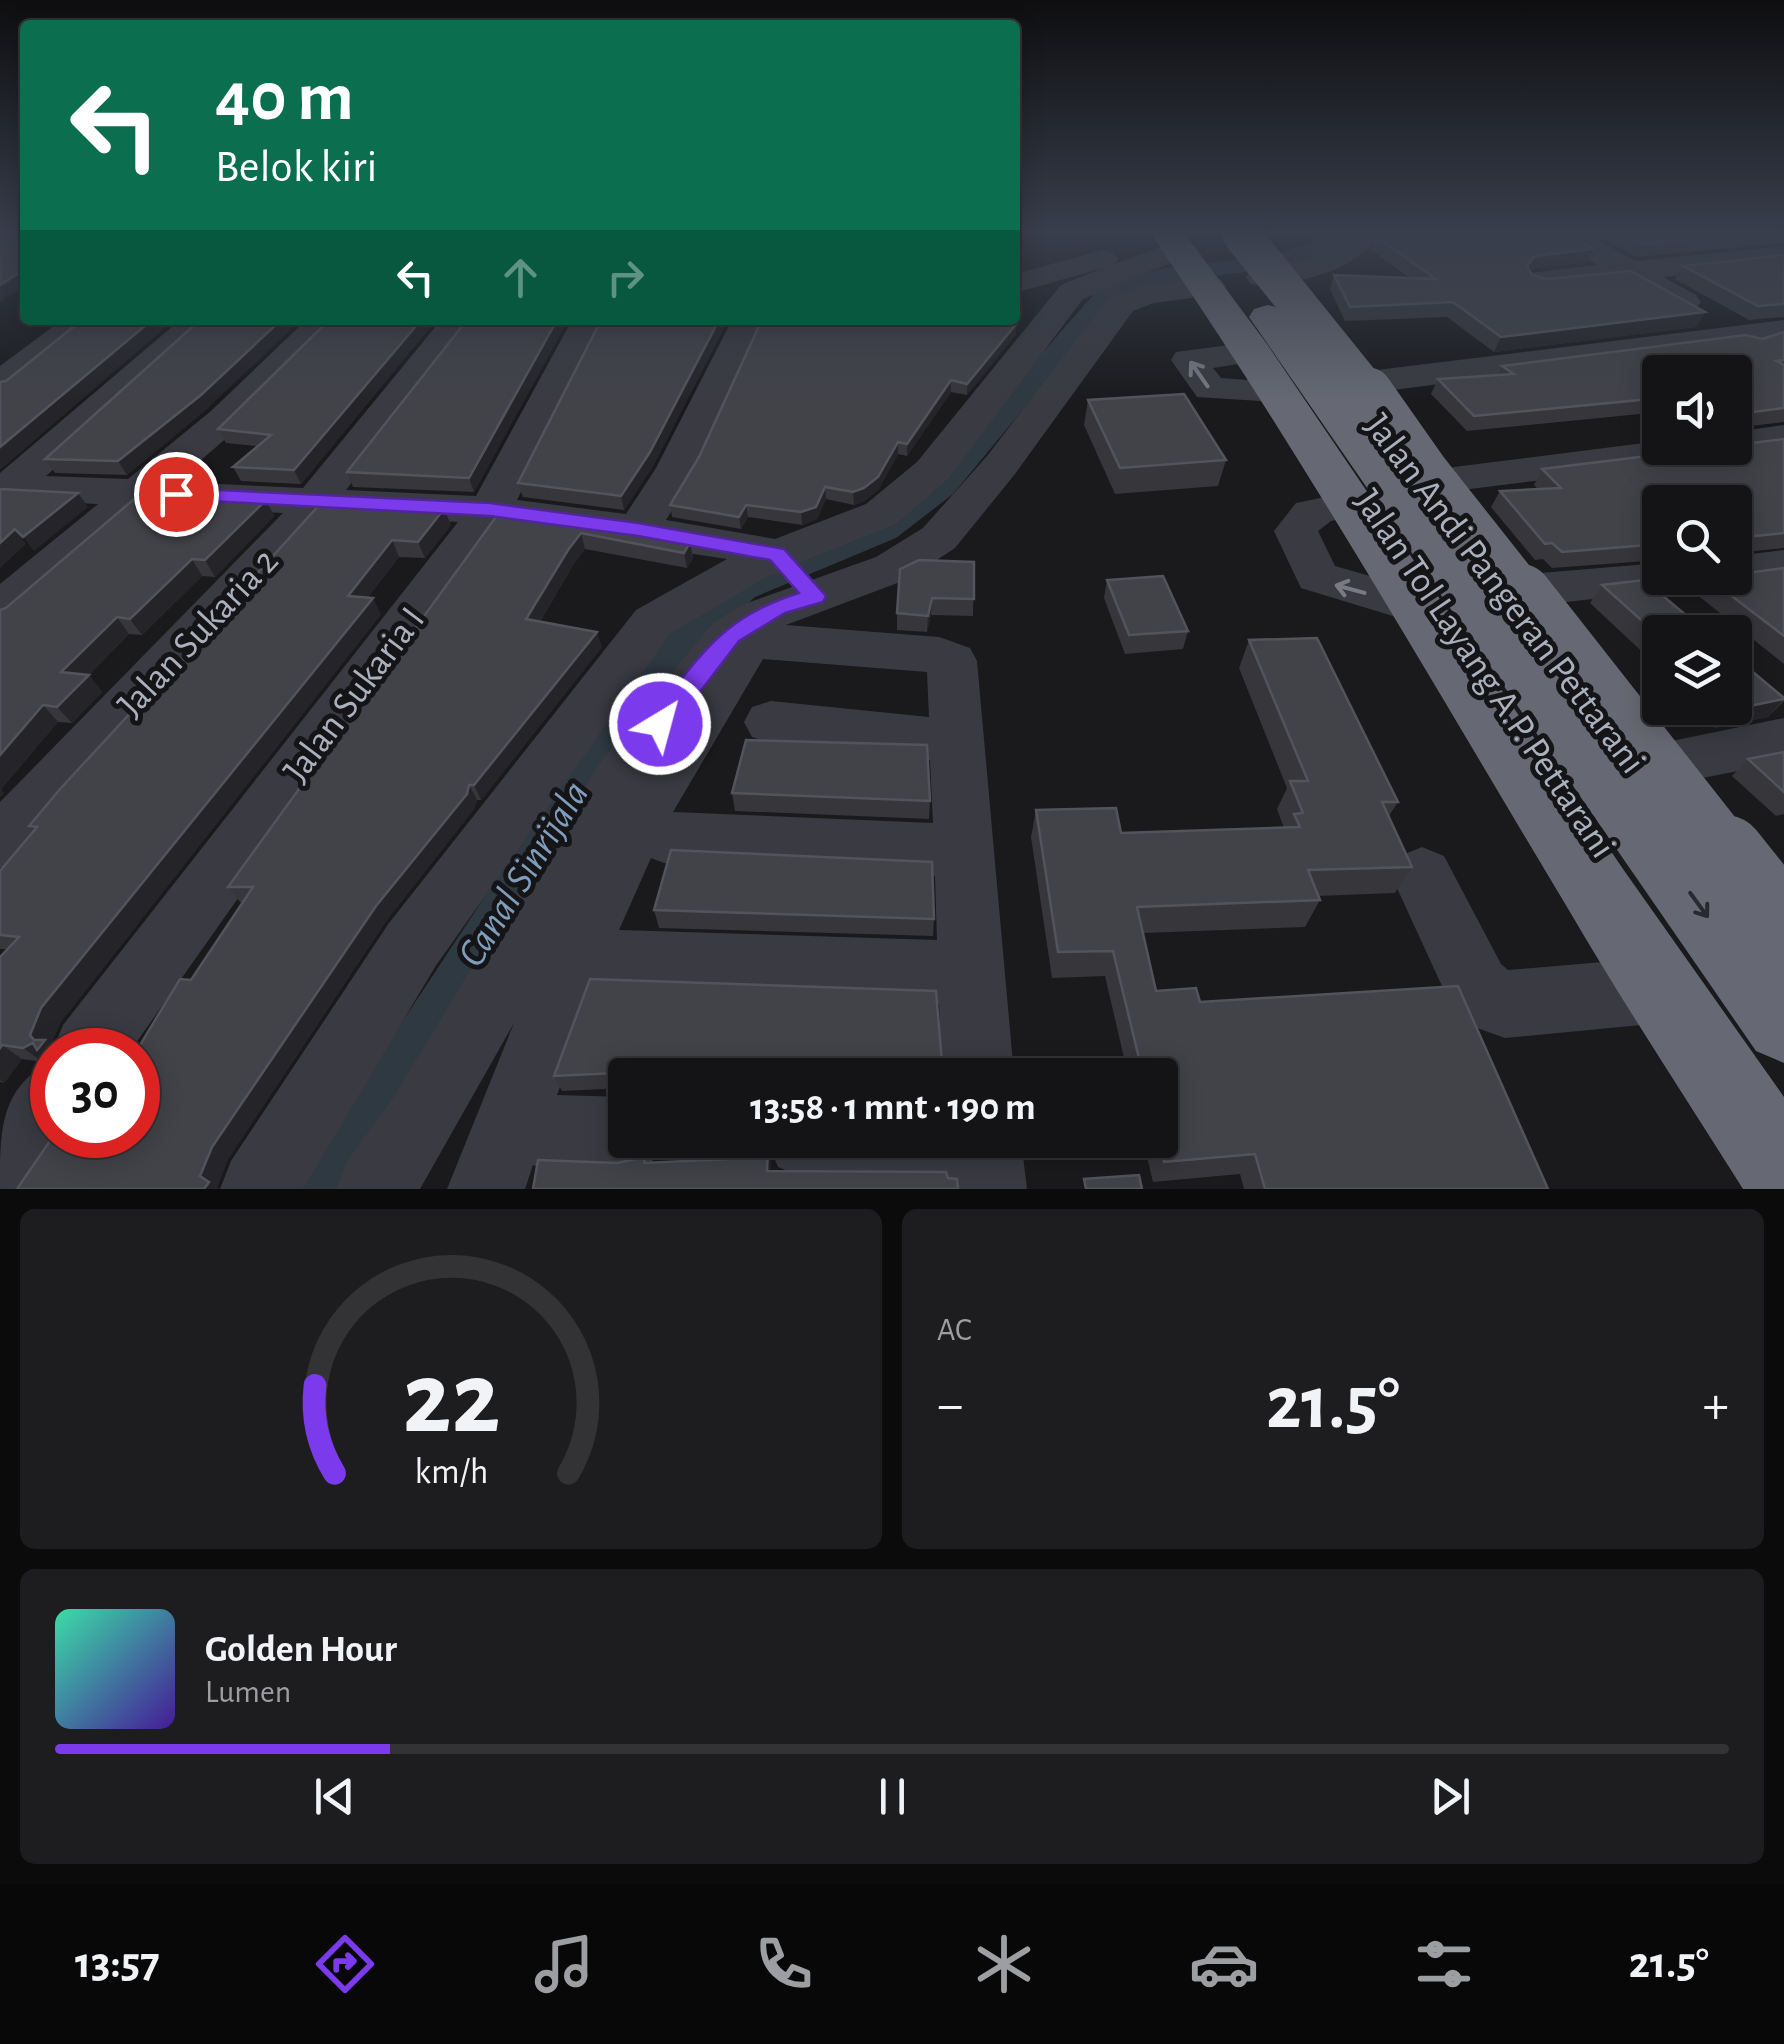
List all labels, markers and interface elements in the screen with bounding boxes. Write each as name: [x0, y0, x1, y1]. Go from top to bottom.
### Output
icon: left: [50, 60, 180, 190]
text: 40 m: [215, 63, 354, 133]
text: Belok kiri: [215, 145, 377, 190]
icon: left: [388, 250, 443, 305]
icon: ahead: [493, 250, 548, 305]
icon: right: [598, 250, 653, 305]
map controls: [1642, 355, 1752, 725]
button: sound: [1642, 355, 1752, 465]
one-way arrow: [1189, 361, 1210, 388]
street label: Jalan Andi Pangeran Pettarani: [1357, 408, 1652, 781]
pin: [134, 452, 219, 537]
icon: arrive: [149, 467, 204, 522]
street label: Jalan Tol Layang A.P. Pettarani: [1347, 483, 1622, 865]
button: search: [1642, 485, 1752, 595]
street label: Jalan Sukaria 2: [111, 542, 286, 725]
one-way arrow: [1335, 578, 1367, 597]
street label: Jalan Sukaria I: [277, 601, 432, 790]
button: layers: [1642, 615, 1752, 725]
position arrow: [608, 672, 712, 776]
water label: Canal Sinrijala: [451, 774, 598, 975]
one-way arrow: [1688, 891, 1709, 919]
speed limit sign: 30: [30, 1028, 160, 1158]
text: 13:58 · 1 mnt · 190 m: [750, 1089, 1036, 1127]
text: AC: [937, 1314, 972, 1346]
text: 22: [402, 1348, 500, 1452]
text: 21.5°: [1266, 1367, 1400, 1442]
text: −: [937, 1378, 963, 1433]
text: +: [1703, 1378, 1729, 1433]
text: km/h: [414, 1454, 488, 1490]
text: Golden Hour: [205, 1631, 397, 1669]
text: Lumen: [205, 1676, 291, 1708]
icon: previous: [307, 1769, 362, 1824]
icon: pause: [865, 1769, 920, 1824]
icon: next: [1423, 1769, 1478, 1824]
icon: directions: [310, 1929, 380, 1999]
icon: music: [529, 1929, 599, 1999]
icon: phone: [749, 1929, 819, 1999]
icon: climate: [969, 1929, 1039, 1999]
icon: car: [1189, 1929, 1259, 1999]
icon: filters: [1409, 1929, 1479, 1999]
text: 13:57: [75, 1941, 160, 1986]
text: 21.5°: [1629, 1941, 1709, 1986]

